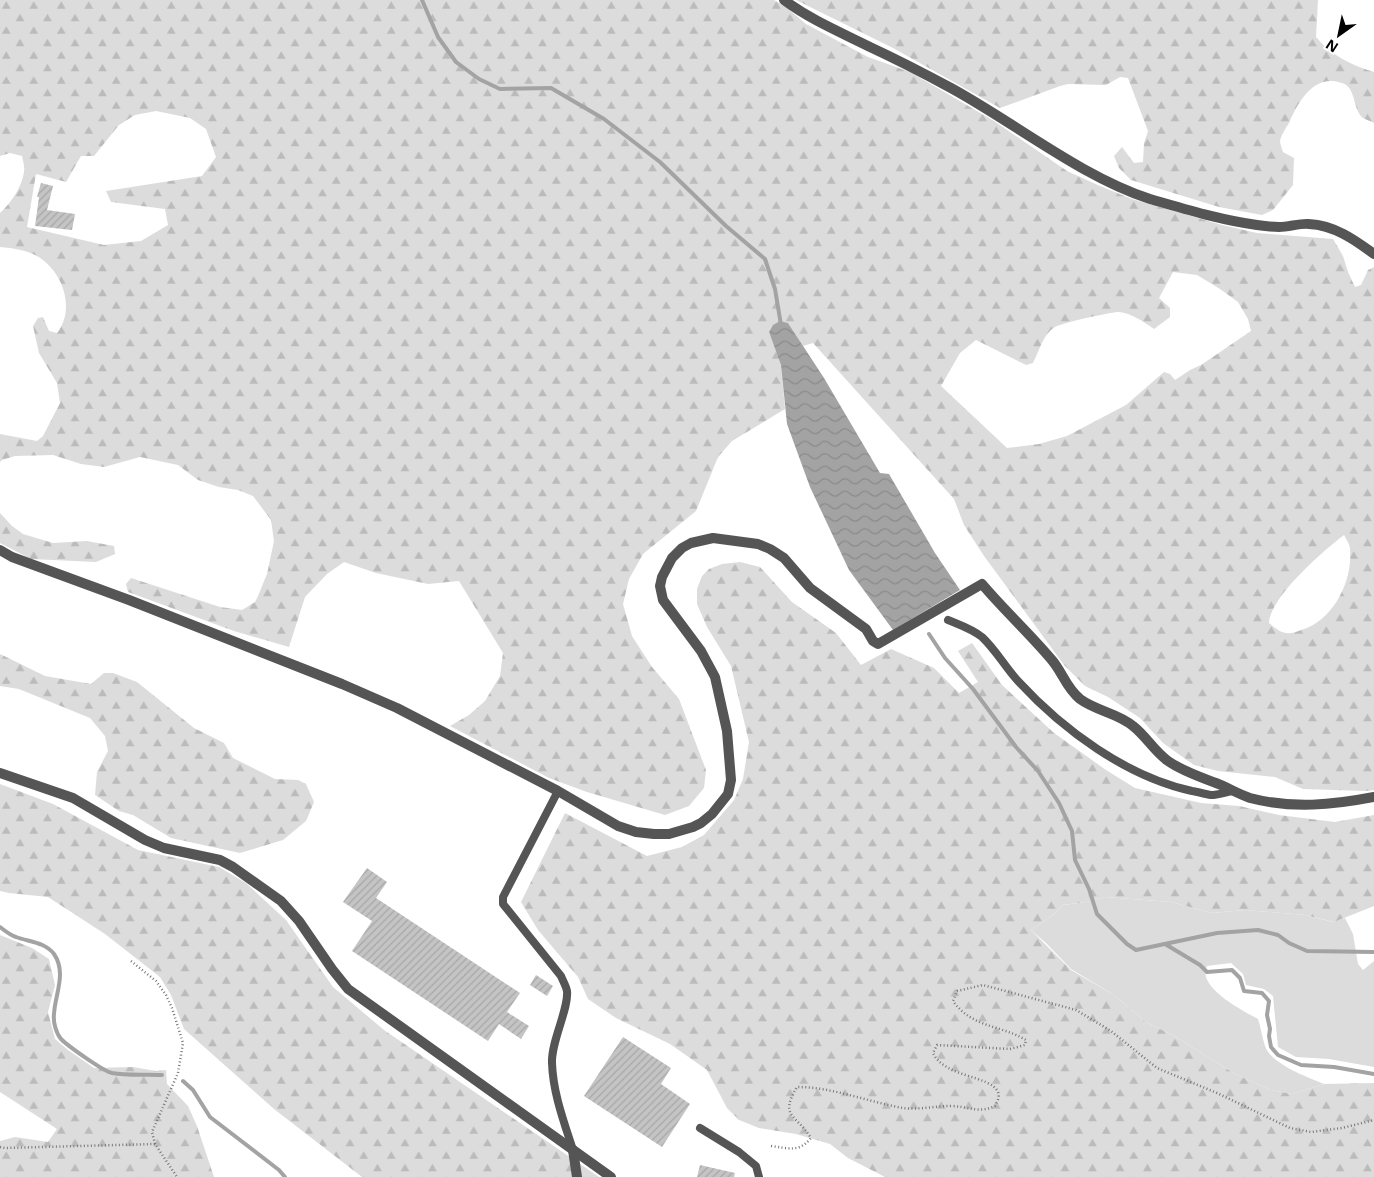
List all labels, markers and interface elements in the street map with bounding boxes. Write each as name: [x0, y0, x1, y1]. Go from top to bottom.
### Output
north arrow: [1314, 10, 1364, 60]
text: N: [1322, 35, 1342, 57]

